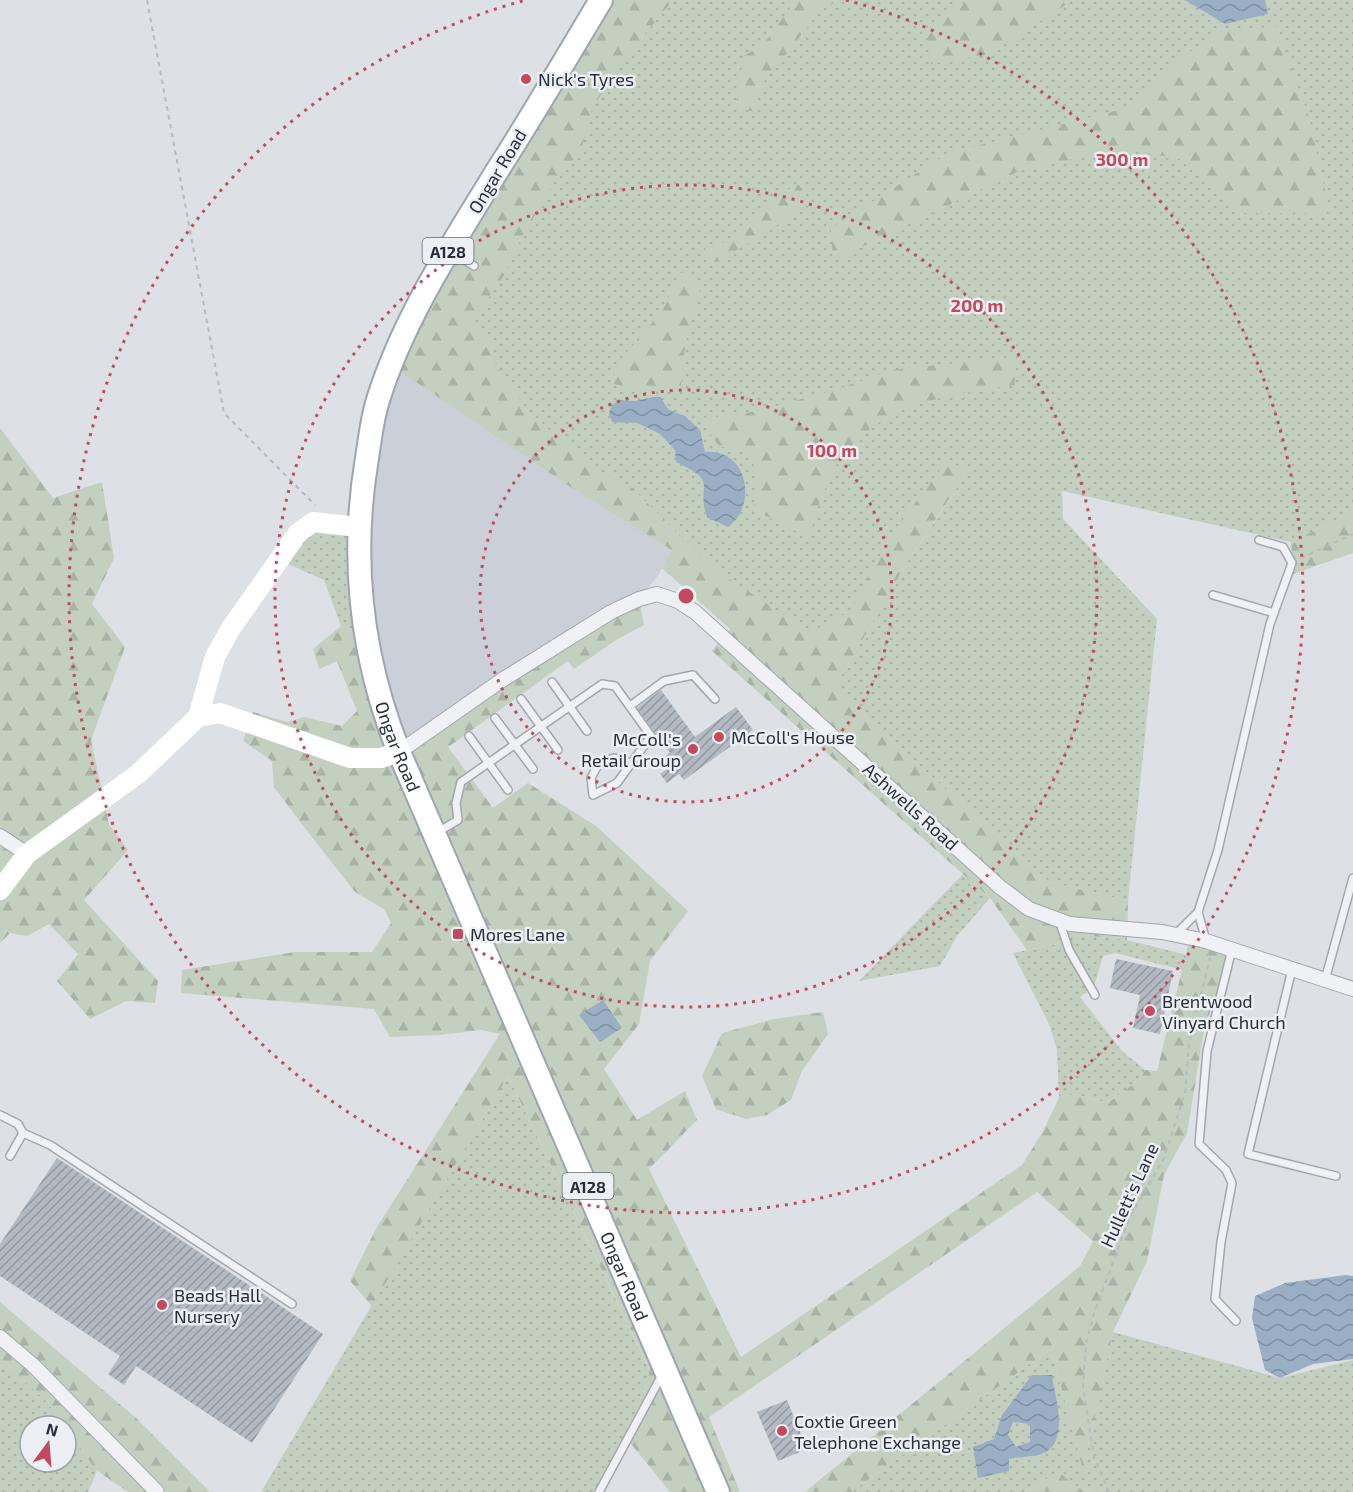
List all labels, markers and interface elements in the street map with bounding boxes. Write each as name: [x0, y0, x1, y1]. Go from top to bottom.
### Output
place label: Nick's Tyres: [538, 68, 634, 90]
marker: Nick's Tyres: [519, 72, 533, 86]
street label: Ongar Road: [463, 125, 531, 217]
text: 300 m: [1096, 148, 1148, 170]
road number: A128: [422, 238, 474, 264]
text: 200 m: [951, 294, 1003, 316]
text: 100 m: [807, 439, 857, 461]
centre of rings: [676, 586, 696, 606]
street label: Ongar Road: [371, 699, 426, 795]
place label: McColl's House: [731, 726, 855, 748]
place label: McColl's Retail Group: [581, 728, 681, 771]
marker: McColl's House: [712, 730, 726, 744]
marker: McColl's Retail Group: [686, 742, 700, 756]
street label: Ashwells Road: [859, 757, 963, 855]
place label: Mores Lane: [470, 923, 565, 945]
marker: Mores Lane: [451, 927, 465, 941]
place label: Brentwood Vinyard Church: [1162, 990, 1286, 1033]
marker: Brentwood Vinyard Church: [1143, 1004, 1157, 1018]
street label: Hullett's Lane: [1095, 1139, 1163, 1251]
road number: A128: [562, 1173, 614, 1199]
street label: Ongar Road: [596, 1228, 654, 1324]
place label: Beads Hall Nursery: [174, 1284, 261, 1327]
marker: Beads Hall Nursery: [155, 1298, 169, 1312]
place label: Coxtie Green Telephone Exchange: [794, 1410, 961, 1453]
north arrow: [18, 1414, 78, 1474]
text: N: [44, 1418, 60, 1440]
marker: Coxtie Green Telephone Exchange: [775, 1424, 789, 1438]

